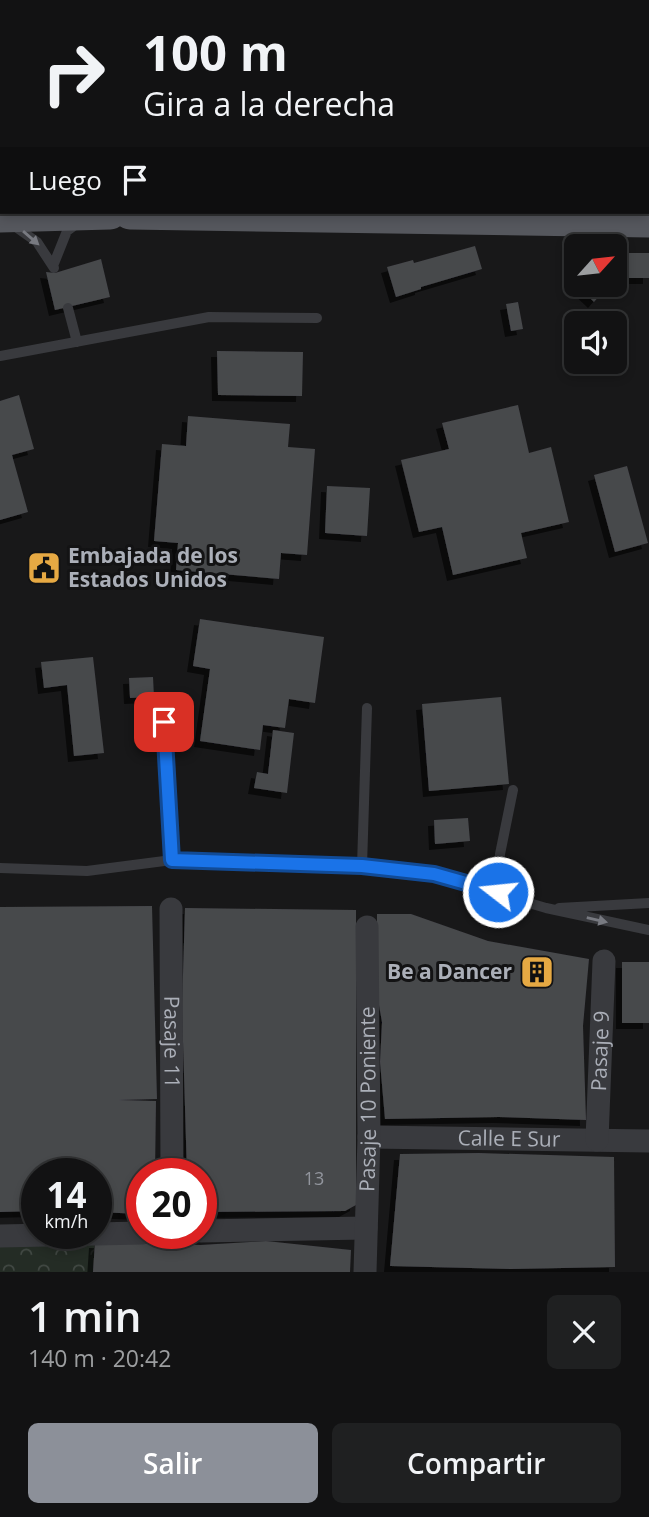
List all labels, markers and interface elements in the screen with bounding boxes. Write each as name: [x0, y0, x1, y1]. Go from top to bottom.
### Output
text: 100 m: [143, 19, 288, 85]
icon: right: [28, 28, 119, 119]
text: Gira a la derecha: [143, 82, 395, 125]
icon: arrive: [116, 161, 154, 199]
text: Luego: [28, 162, 102, 198]
one-way arrow: [23, 230, 40, 245]
north arrow: [564, 234, 626, 298]
map controls: [564, 234, 627, 374]
button: sound: [564, 311, 627, 374]
place label: Embajada de los Estados Unidos: [68, 541, 238, 593]
public building icon: Embajada de los Estados Unidos: [25, 549, 63, 587]
pin: [134, 692, 194, 752]
icon: arrive: [145, 703, 183, 741]
position arrow: [461, 855, 535, 929]
one-way arrow: [587, 915, 609, 926]
building icon: Be a Dancer: [518, 953, 556, 991]
place label: Be a Dancer: [387, 957, 512, 985]
street label: Pasaje 11: [158, 996, 187, 1088]
street label: Pasaje 10 Poniente: [352, 1006, 382, 1192]
street label: Pasaje 9: [584, 1010, 615, 1092]
street label: Calle E Sur: [457, 1123, 561, 1153]
speed limit sign: 20: [126, 1158, 217, 1249]
house number: 13: [304, 1166, 324, 1190]
text: 14: [46, 1171, 87, 1218]
text: km/h: [45, 1209, 88, 1233]
text: 1 min: [28, 1287, 141, 1344]
button: close: [547, 1295, 621, 1369]
text: 140 m · 20:42: [28, 1342, 171, 1374]
button: Salir: [28, 1423, 318, 1503]
button: Compartir: [332, 1423, 621, 1503]

